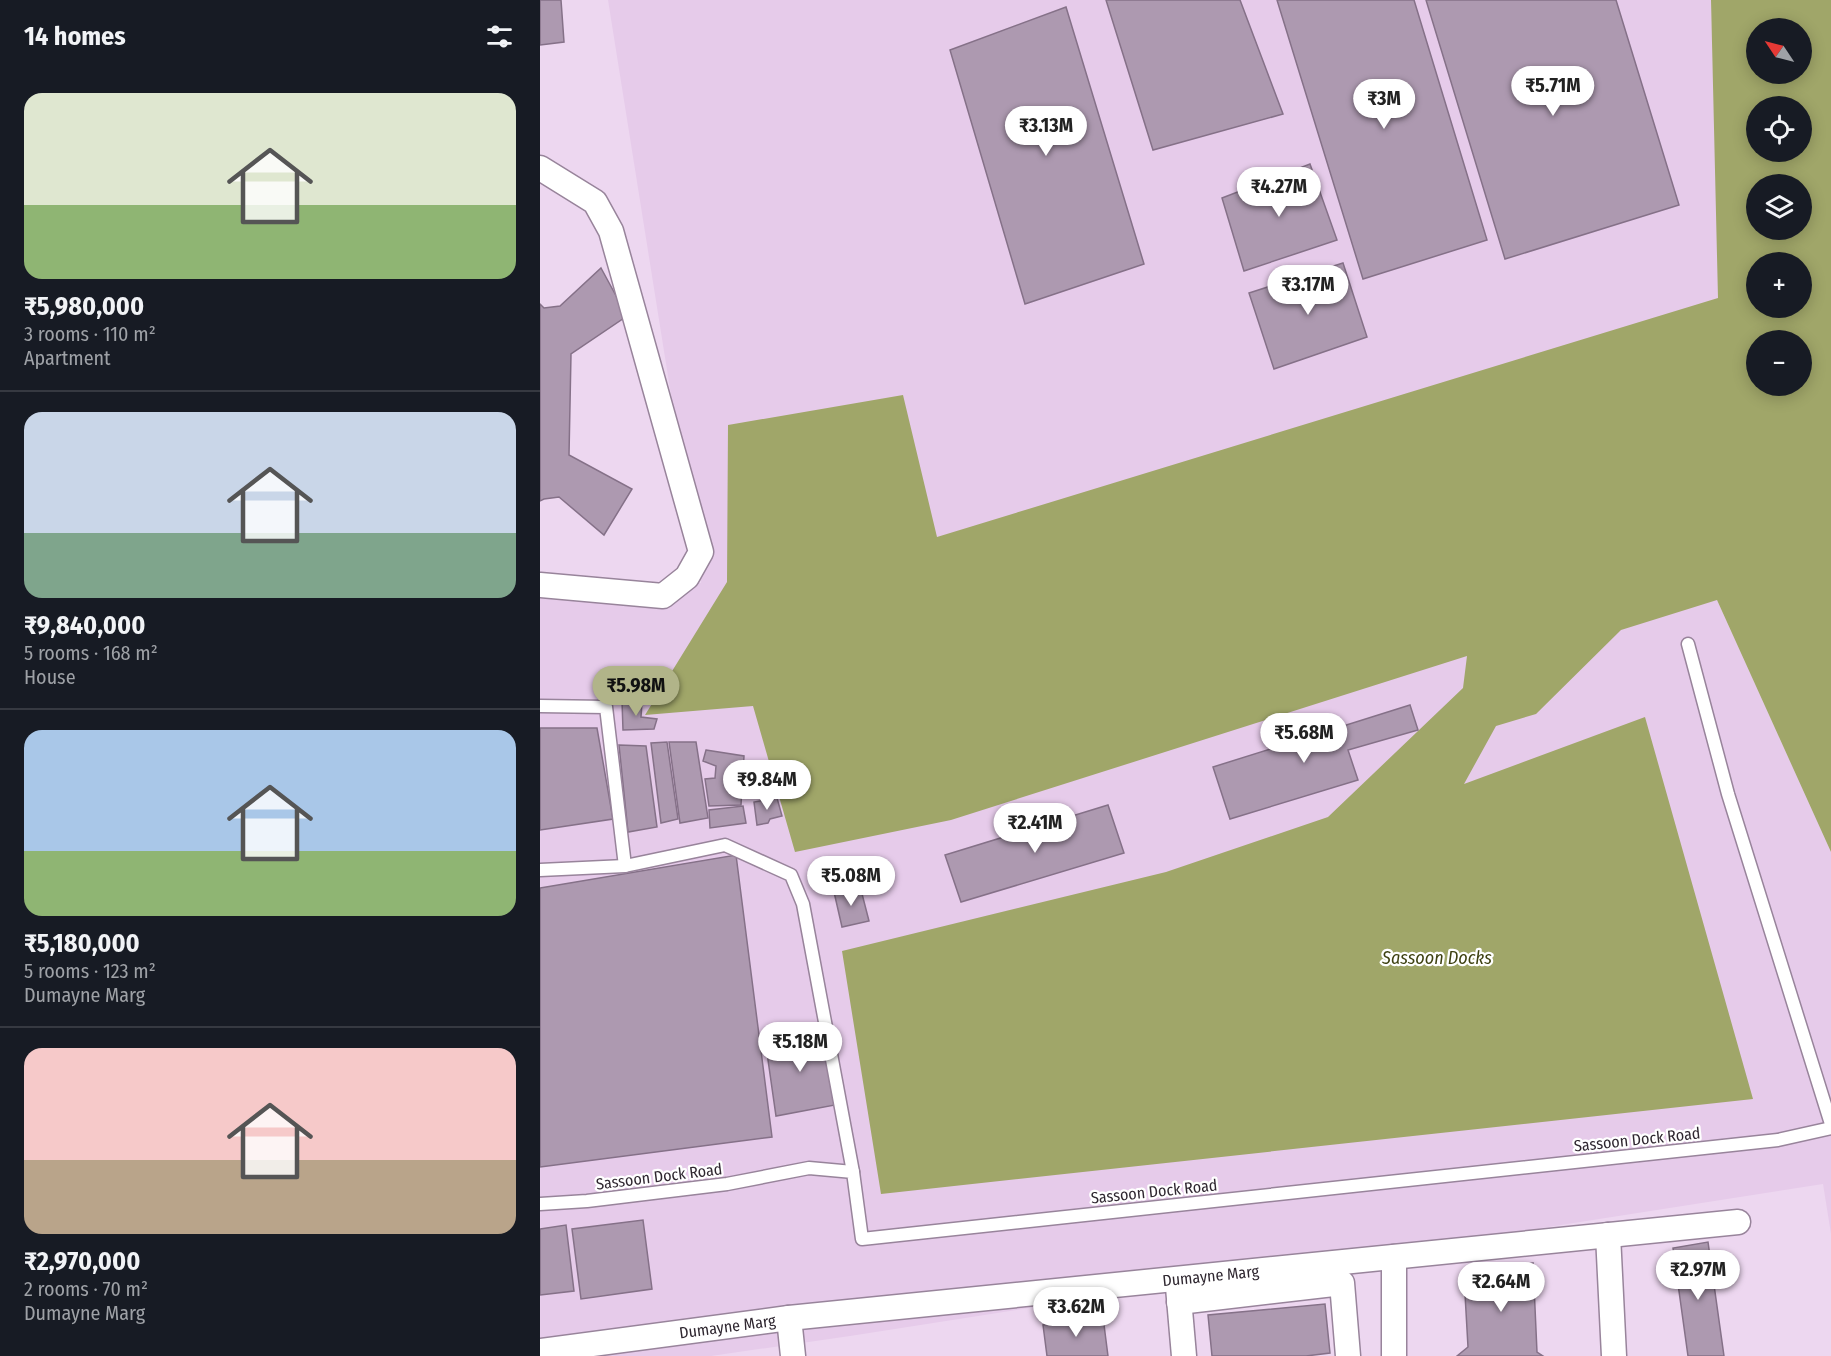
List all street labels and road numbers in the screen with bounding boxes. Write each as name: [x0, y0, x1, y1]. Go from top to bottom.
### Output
street label: Sassoon Dock Road: [1573, 1123, 1701, 1156]
street label: Sassoon Dock Road: [595, 1159, 723, 1194]
street label: Sassoon Dock Road: [1090, 1175, 1218, 1208]
street label: Dumayne Marg: [1162, 1261, 1260, 1290]
street label: Dumayne Marg: [678, 1311, 777, 1342]

